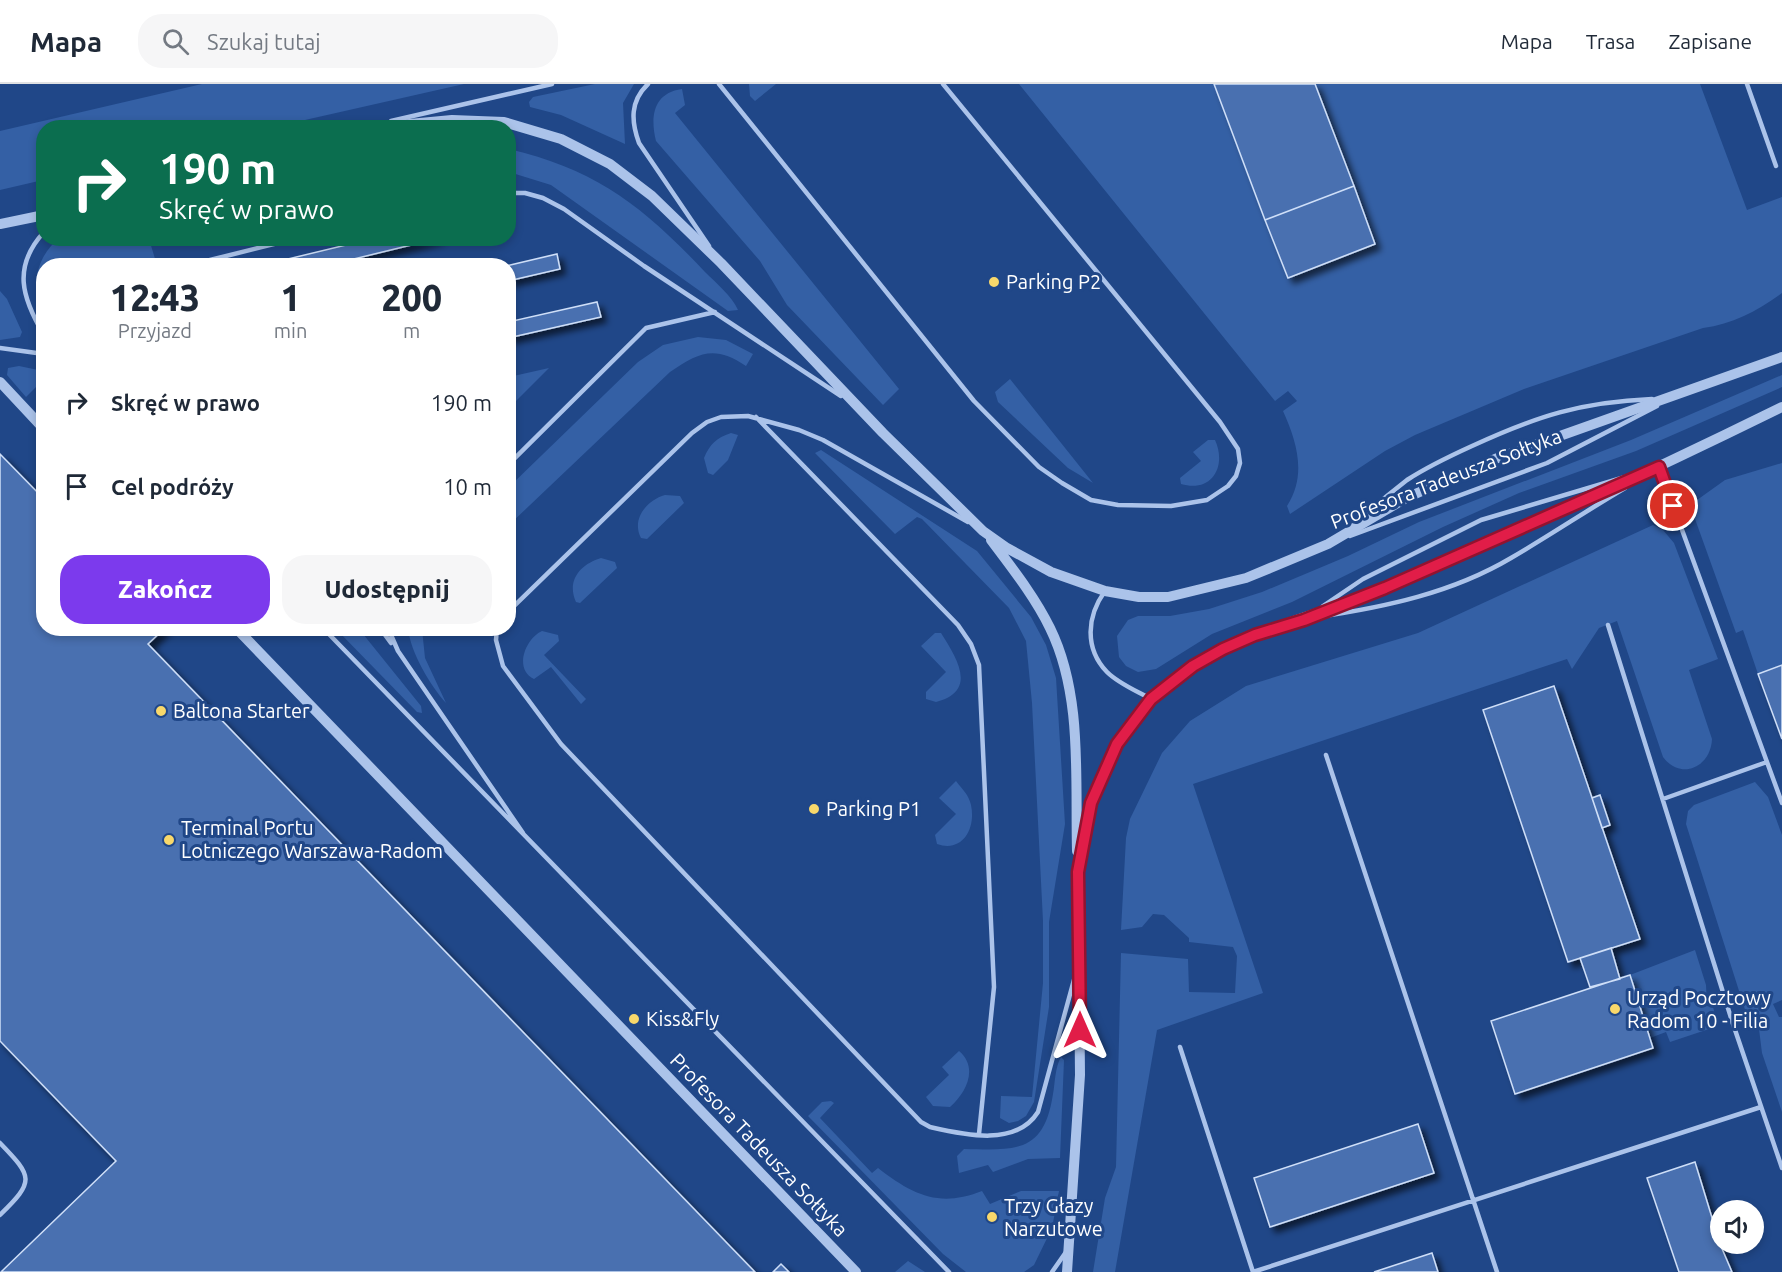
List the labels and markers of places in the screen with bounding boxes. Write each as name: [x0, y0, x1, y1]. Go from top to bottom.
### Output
place label: Parking P2: [1006, 270, 1101, 293]
marker: Parking P2: [987, 275, 1001, 289]
pin: [1647, 480, 1698, 531]
place label: Baltona Starter: [173, 699, 310, 722]
marker: Baltona Starter: [154, 704, 168, 718]
place label: Parking P1: [826, 797, 921, 820]
marker: Parking P1: [807, 802, 821, 816]
place label: Terminal Portu Lotniczego Warszawa-Radom: [181, 816, 443, 862]
marker: Terminal Portu Lotniczego Warszawa-Radom: [162, 833, 176, 847]
place label: Urząd Pocztowy Radom 10 - Filia: [1627, 986, 1771, 1032]
marker: Urząd Pocztowy Radom 10 - Filia: [1608, 1002, 1622, 1016]
place label: Kiss&Fly: [646, 1007, 720, 1030]
marker: Kiss&Fly: [627, 1012, 641, 1026]
place label: Trzy Głazy Narzutowe: [1004, 1194, 1103, 1240]
marker: Trzy Głazy Narzutowe: [985, 1210, 999, 1224]

